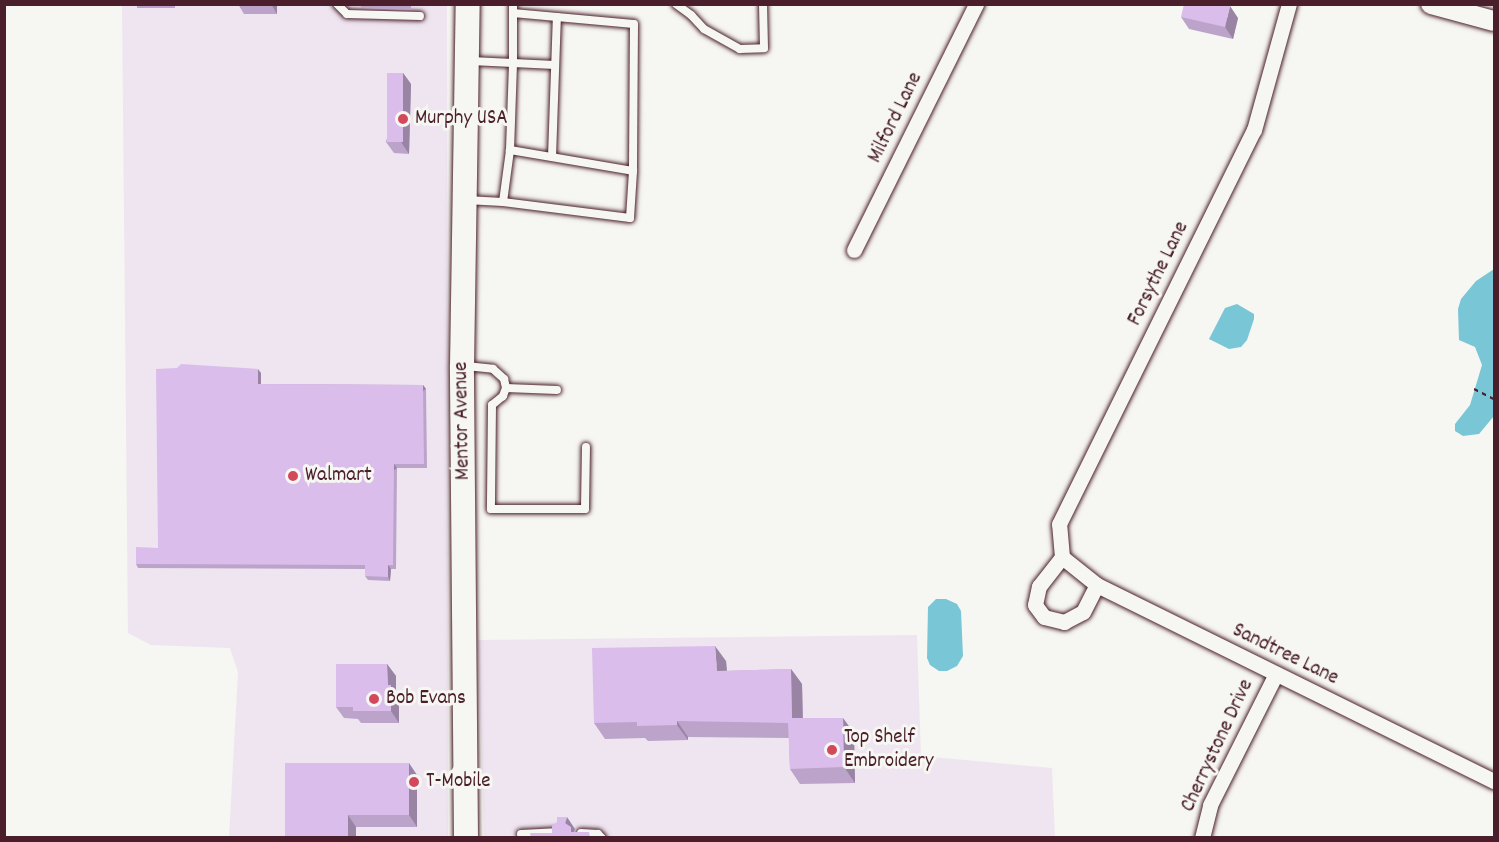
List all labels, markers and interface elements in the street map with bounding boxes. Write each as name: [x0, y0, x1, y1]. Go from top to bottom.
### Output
street label: Milford Lane: [863, 69, 929, 167]
place label: Murphy USA: [415, 106, 508, 132]
marker: Murphy USA: [396, 112, 410, 126]
street label: Forsythe Lane: [1123, 218, 1195, 330]
street label: Mentor Avenue: [449, 362, 477, 480]
place label: Walmart: [305, 463, 372, 489]
marker: Walmart: [286, 469, 300, 483]
street label: Sandtree Lane: [1228, 618, 1342, 692]
street label: Cherrystone Drive: [1176, 676, 1260, 816]
place label: Bob Evans: [386, 686, 466, 712]
marker: Bob Evans: [367, 692, 381, 706]
place label: Top Shelf Embroidery: [844, 725, 933, 775]
marker: Top Shelf Embroidery: [825, 743, 839, 757]
place label: T-Mobile: [426, 769, 490, 795]
marker: T-Mobile: [407, 775, 421, 789]

